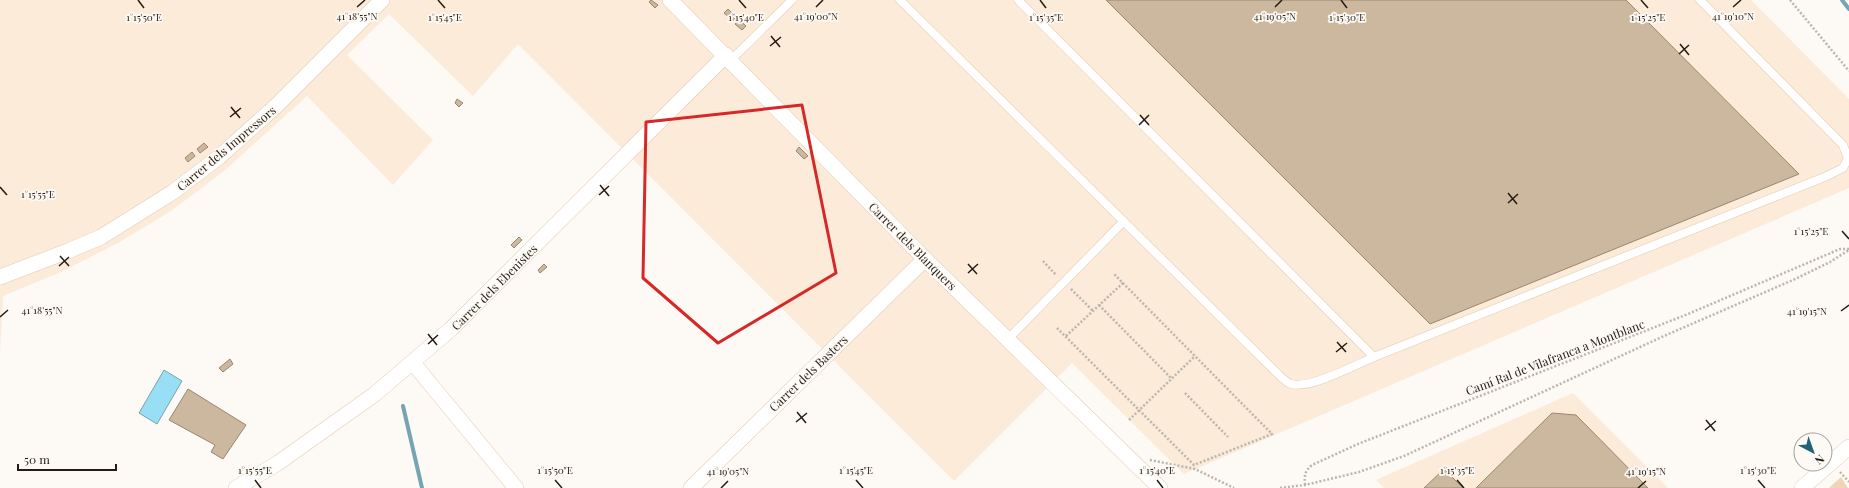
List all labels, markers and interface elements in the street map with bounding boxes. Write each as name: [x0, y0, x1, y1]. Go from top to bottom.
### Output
text: 41°18'55"N: [337, 9, 377, 23]
text: 41°19'00"N: [794, 9, 838, 23]
text: 41°19'05"N: [1254, 9, 1296, 23]
text: 41°19'10"N: [1712, 9, 1754, 23]
text: 1°15'50"E: [126, 10, 162, 24]
text: 1°15'45"E: [428, 10, 462, 24]
text: 1°15'40"E: [728, 10, 764, 24]
text: 1°15'35"E: [1029, 10, 1063, 24]
text: 1°15'30"E: [1329, 10, 1365, 24]
text: 1°15'25"E: [1631, 10, 1665, 24]
street label: Carrer dels Impressors: [173, 102, 279, 194]
text: 1°15'55"E: [21, 187, 55, 201]
street label: Carrer dels Blanquers: [866, 199, 960, 293]
text: 1°15'25"E: [1794, 224, 1828, 238]
street label: Carrer dels Ebenistes: [448, 241, 540, 333]
text: 41°18'55"N: [22, 303, 62, 317]
text: 41°19'15"N: [1787, 304, 1827, 318]
street label: Camí Ral de Vilafranca a Montblanc: [1463, 315, 1647, 399]
street label: Carrer dels Basters: [765, 331, 851, 415]
north arrow: [1793, 432, 1833, 472]
scale bar: [18, 446, 116, 472]
text: 50 m: [24, 451, 50, 467]
text: N: [1812, 452, 1828, 468]
text: 1°15'55"E: [238, 463, 272, 477]
text: 1°15'50"E: [537, 463, 573, 477]
text: 1°15'45"E: [839, 463, 873, 477]
text: 1°15'40"E: [1139, 463, 1175, 477]
text: 1°15'35"E: [1440, 463, 1474, 477]
text: 1°15'30"E: [1740, 463, 1776, 477]
text: 41°19'05"N: [707, 464, 749, 478]
text: 41°19'15"N: [1626, 464, 1666, 478]

